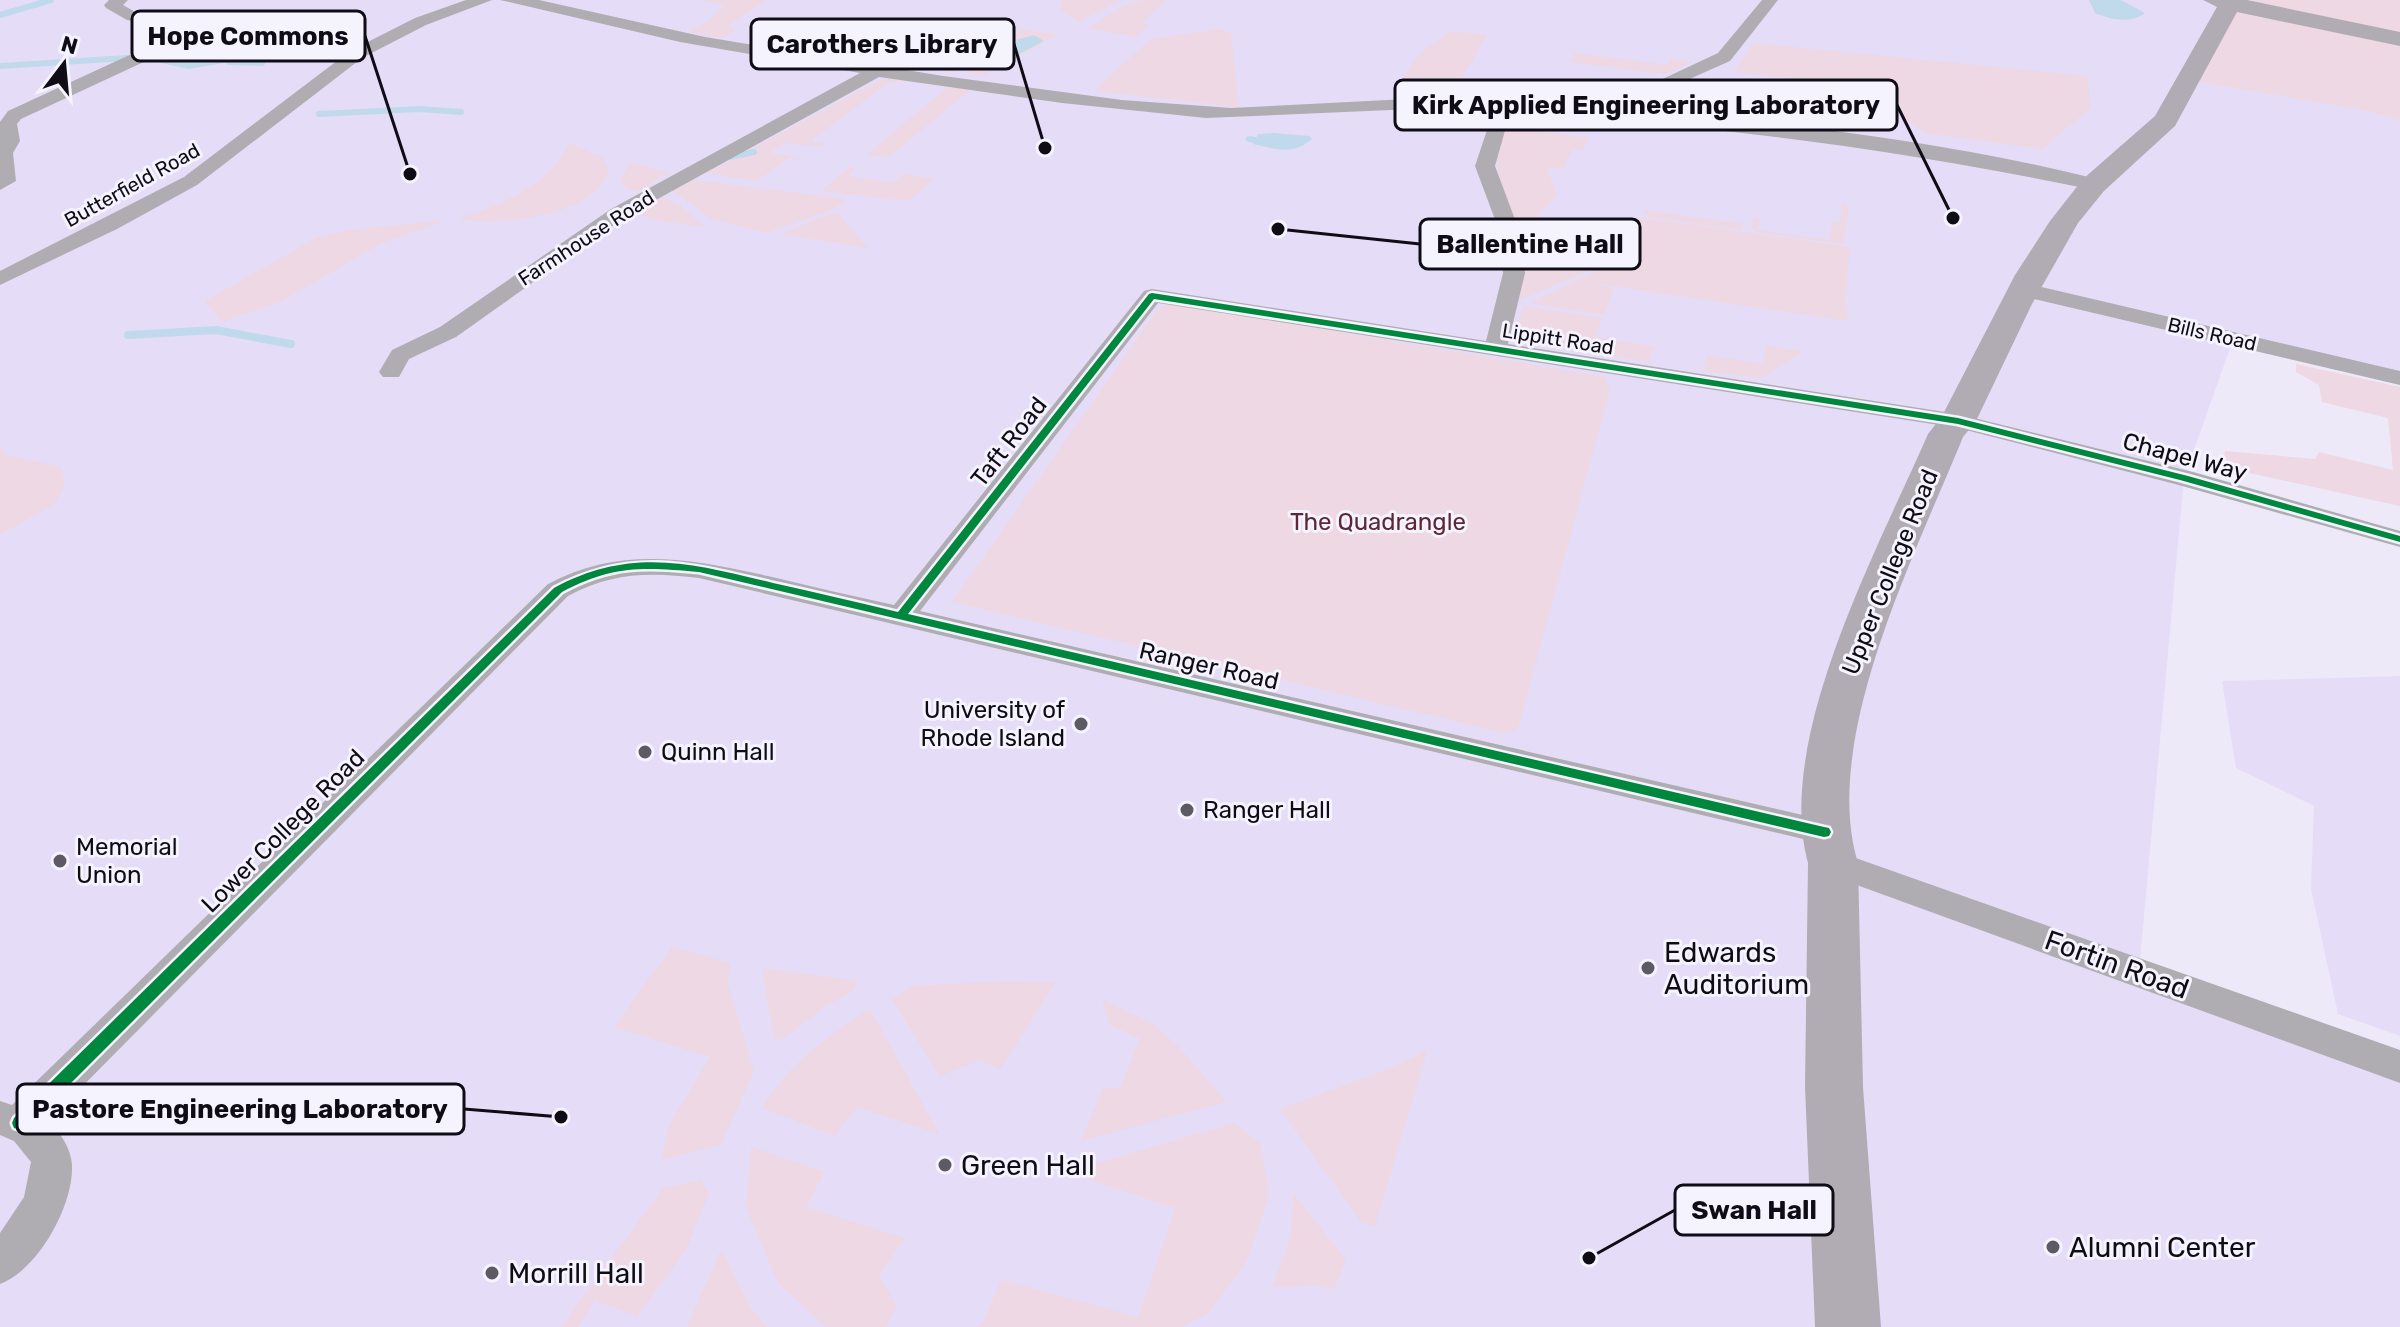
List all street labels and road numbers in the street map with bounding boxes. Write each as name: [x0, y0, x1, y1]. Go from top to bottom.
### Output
street label: Butterfield Road: [60, 138, 204, 232]
street label: Farmhouse Road: [514, 185, 658, 291]
street label: Bills Road: [2165, 312, 2259, 356]
street label: Lippitt Road: [1500, 318, 1616, 360]
street label: Taft Road: [965, 392, 1053, 492]
street label: Chapel Way: [2120, 427, 2250, 487]
street label: Upper College Road: [1836, 465, 1944, 679]
street label: Ranger Road: [1136, 636, 1282, 696]
street label: Lower College Road: [196, 744, 370, 918]
street label: Fortin Road: [2040, 923, 2193, 1006]

